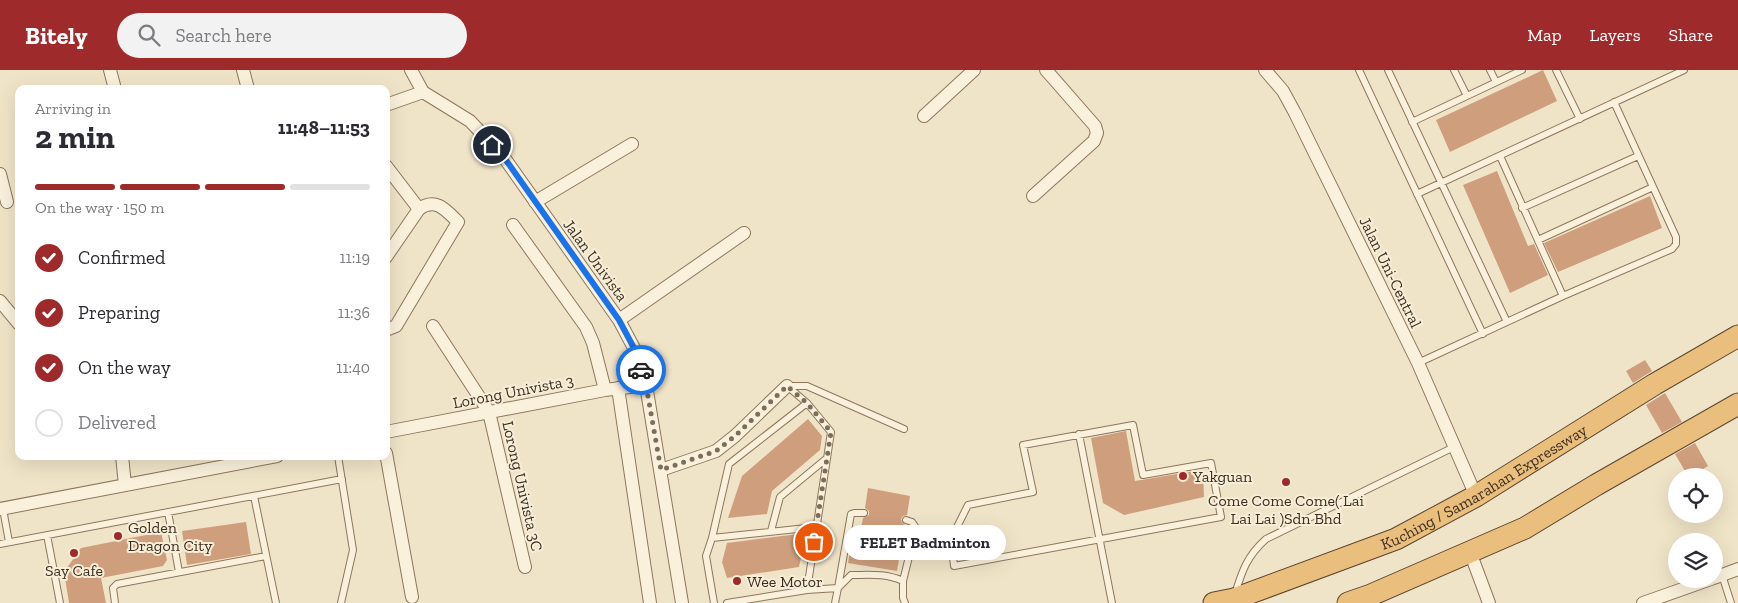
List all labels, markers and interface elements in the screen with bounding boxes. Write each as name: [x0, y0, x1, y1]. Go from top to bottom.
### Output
search box: [117, 13, 467, 58]
text: Bitely: [25, 21, 87, 50]
icon: search: [135, 21, 163, 49]
text: Search here: [175, 24, 272, 47]
text: Map: [1527, 24, 1562, 46]
text: Layers: [1590, 24, 1641, 46]
text: Share: [1669, 24, 1713, 46]
text: Arriving in: [35, 99, 111, 118]
text: 11:48–11:53: [278, 116, 370, 139]
text: 2 min: [35, 118, 115, 156]
pin: [471, 124, 513, 166]
icon: home: [478, 131, 506, 159]
text: On the way · 150 m: [35, 198, 164, 217]
street label: Jalan Uni-Central: [1355, 214, 1426, 331]
street label: Jalan Univista: [559, 215, 632, 305]
icon: check: [35, 244, 63, 272]
text: Confirmed: [78, 246, 165, 269]
text: 11:19: [339, 248, 370, 267]
icon: check: [35, 299, 63, 327]
text: Preparing: [78, 301, 160, 324]
text: 11:36: [338, 303, 370, 322]
courier: [616, 345, 666, 395]
icon: check: [35, 354, 63, 382]
text: On the way: [78, 356, 171, 379]
icon: car: [627, 356, 655, 384]
text: 11:40: [336, 358, 370, 377]
street label: Lorong Univista 3: [451, 370, 575, 413]
text: Delivered: [78, 411, 156, 434]
street label: Lorong Univista 3C: [498, 419, 547, 553]
street label: Kuching / Samarahan Expressway: [1378, 420, 1591, 554]
place label: Yakguan: [1192, 467, 1253, 486]
map controls: [1668, 468, 1723, 588]
button: locate: [1668, 468, 1723, 523]
marker: Yakguan: [1177, 470, 1189, 482]
marker: Come Come Come( Lai Lai Lai )Sdn Bhd: [1280, 476, 1292, 488]
place label: Come Come Come( Lai Lai Lai )Sdn Bhd: [1208, 491, 1364, 528]
place label: Golden Dragon City: [128, 518, 213, 555]
pin: [793, 521, 835, 563]
callout: FELET Badminton: [844, 524, 1006, 560]
icon: bag: [800, 528, 828, 556]
marker: Golden Dragon City: [112, 530, 124, 542]
text: FELET Badminton: [860, 533, 990, 552]
button: layers: [1668, 533, 1723, 588]
marker: Say Cafe: [68, 547, 80, 559]
place label: Say Cafe: [45, 561, 103, 580]
place label: Wee Motor: [747, 572, 823, 591]
marker: Wee Motor: [731, 575, 743, 587]

